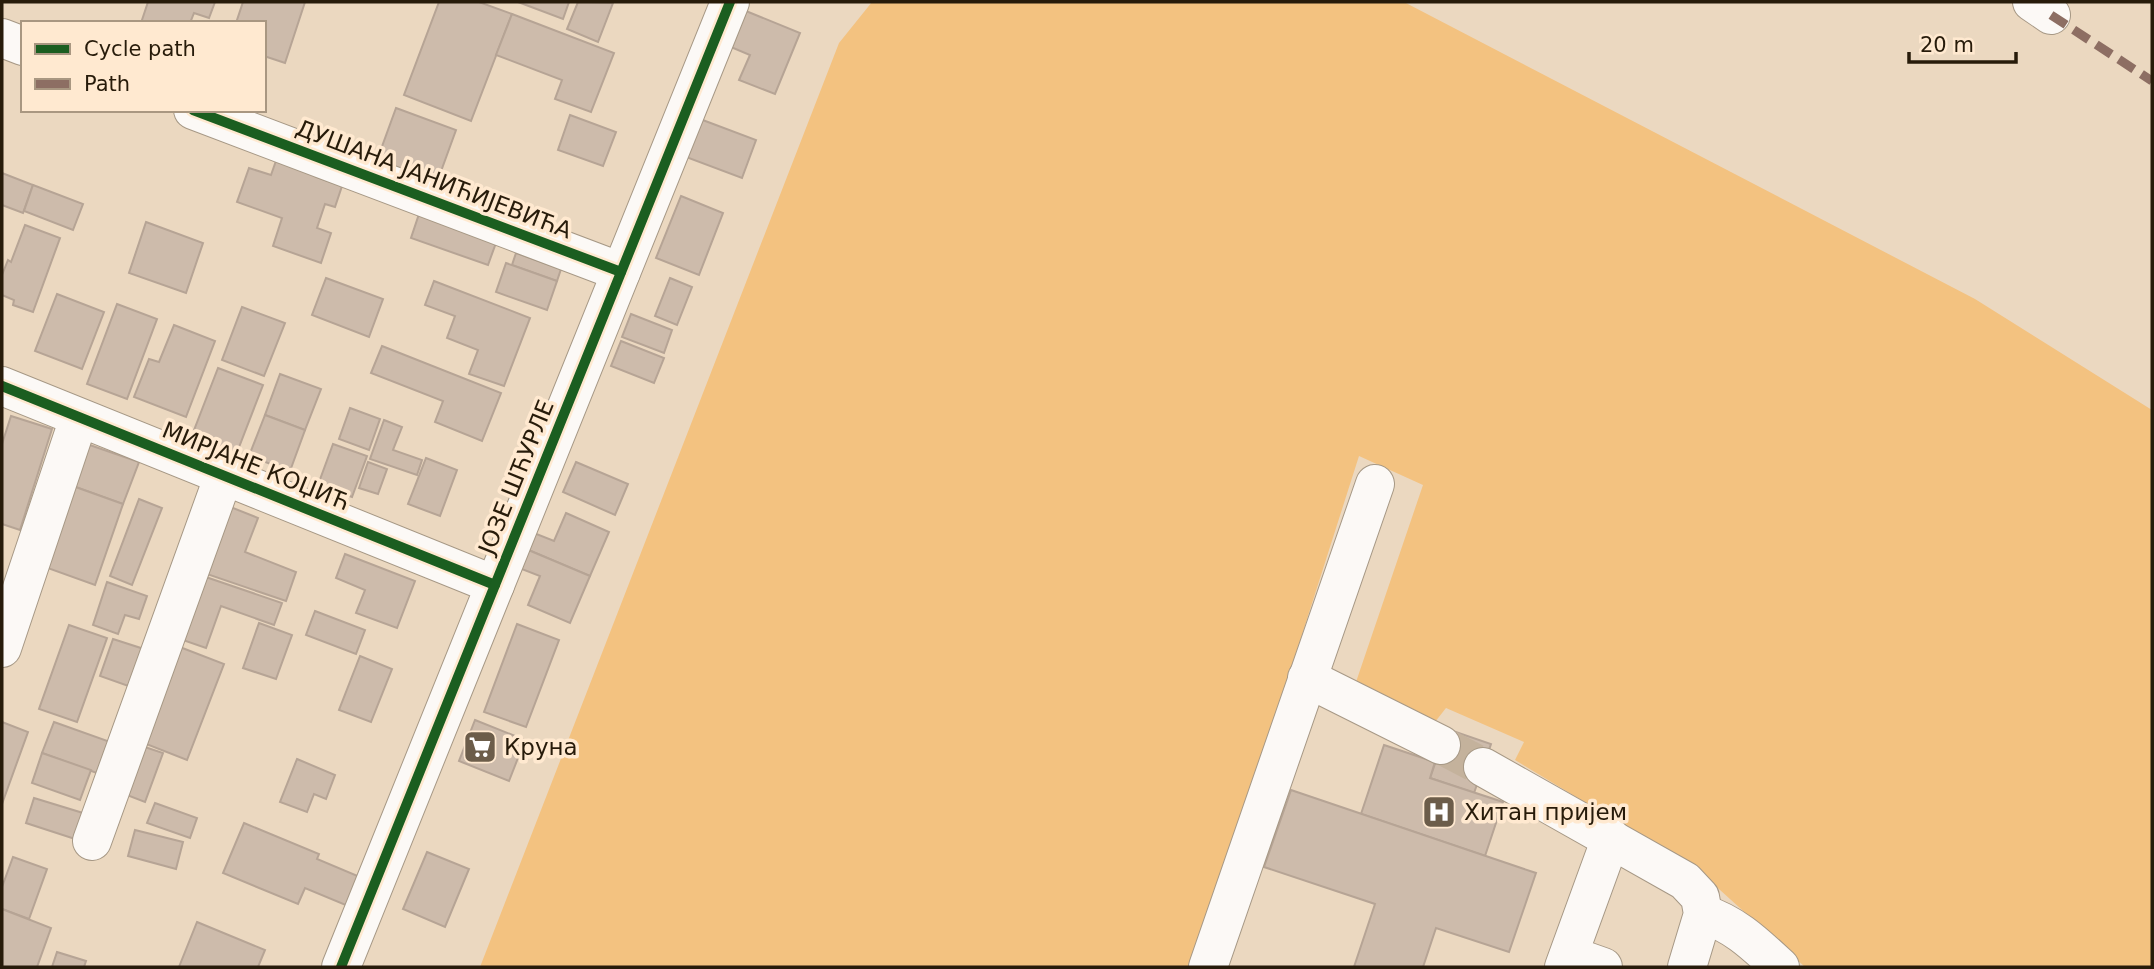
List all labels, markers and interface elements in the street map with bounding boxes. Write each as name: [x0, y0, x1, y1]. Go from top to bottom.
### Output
legend: [21, 21, 266, 112]
scale bar: [1909, 21, 2016, 65]
text: 20 m: [1920, 33, 1974, 57]
text: Cycle path: [84, 37, 196, 61]
text: Path: [84, 72, 130, 96]
street label: ДУШАНА ЈАНИЋИЈЕВИЋА: [293, 114, 576, 244]
street label: ЈОЗЕ ШЋУРЛЕ: [473, 396, 559, 560]
street label: МИРЈАНЕ КОЏИЋ: [159, 417, 353, 515]
supermarket icon: Круна: [461, 728, 499, 766]
place label: Круна: [504, 734, 578, 760]
hospital icon: Хитан пријем: [1420, 793, 1458, 831]
place label: Хитан пријем: [1464, 799, 1627, 825]

